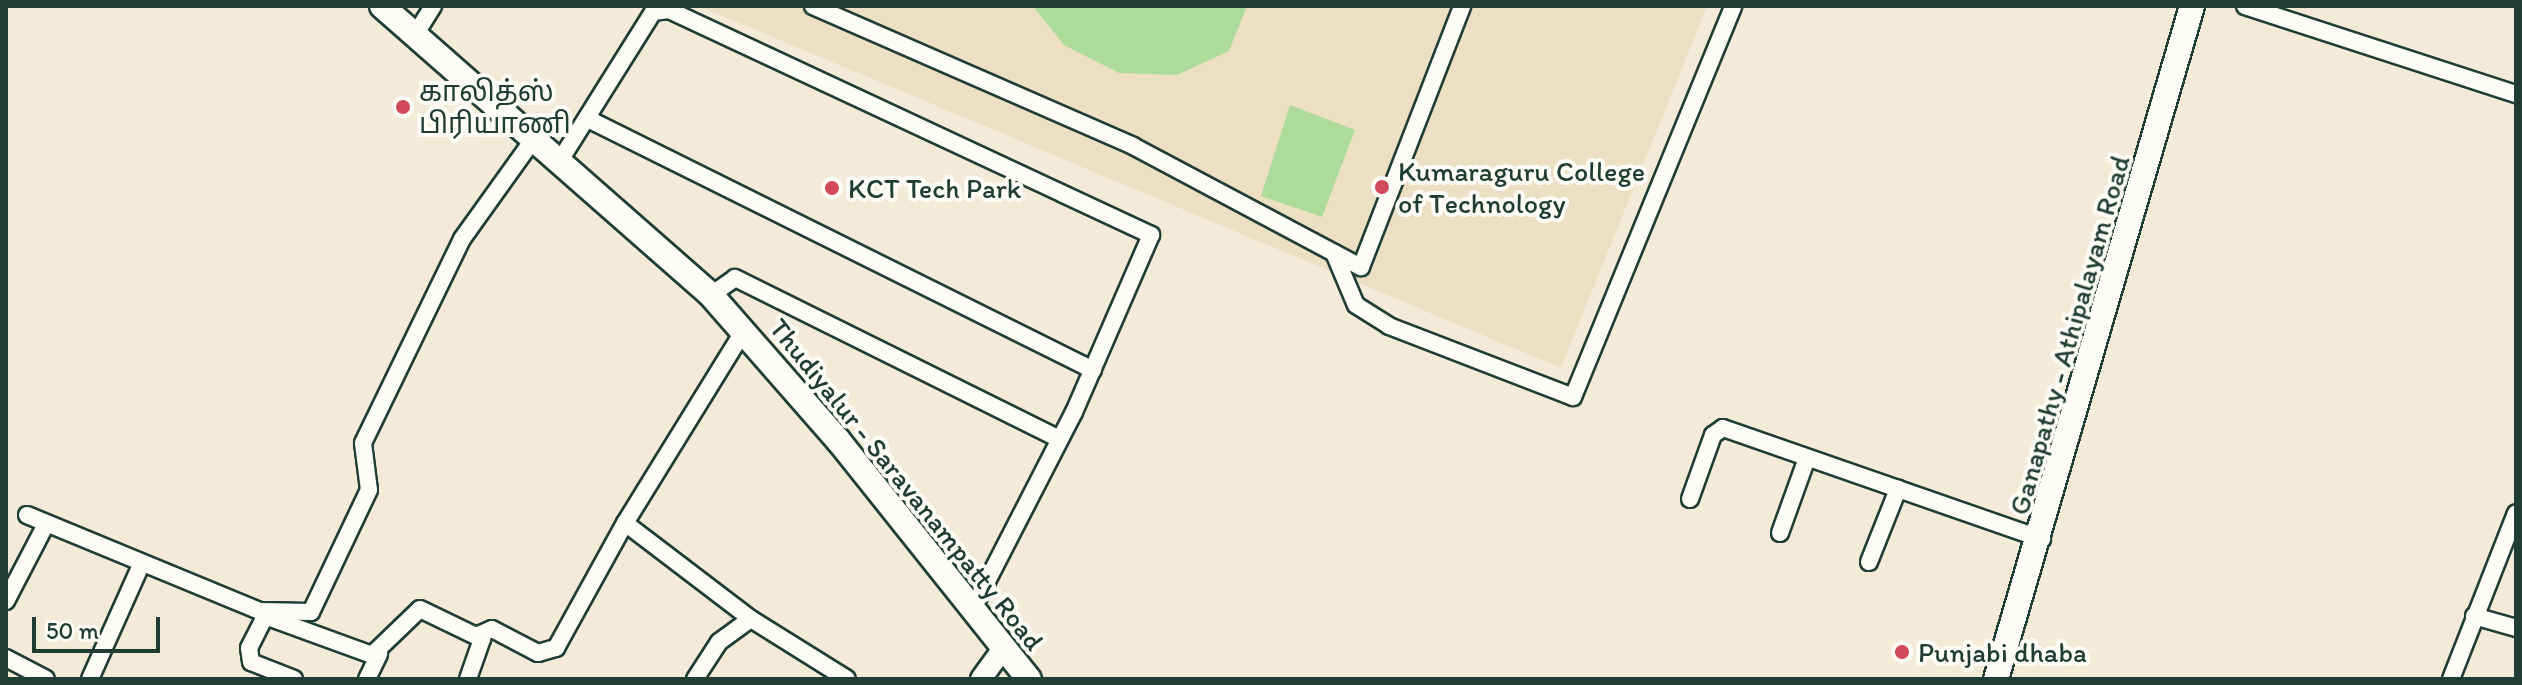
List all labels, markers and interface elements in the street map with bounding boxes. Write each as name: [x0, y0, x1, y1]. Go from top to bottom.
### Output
place label: காலித்ஸ் பிரியாணி: [419, 74, 571, 140]
marker: காலித்ஸ் பிரியாணி: [394, 98, 412, 116]
street label: Ganapathy - Athipalayam Road: [2001, 151, 2137, 519]
place label: Kumaraguru College of Technology: [1398, 154, 1645, 220]
place label: KCT Tech Park: [848, 171, 1021, 205]
marker: Kumaraguru College of Technology: [1373, 178, 1391, 196]
marker: KCT Tech Park: [823, 179, 841, 197]
street label: Thudiyalur - Saravanampatty Road: [762, 311, 1052, 657]
scale bar: [36, 601, 164, 651]
text: 50 m: [46, 616, 99, 645]
place label: Punjabi dhaba: [1918, 635, 2087, 669]
marker: Punjabi dhaba: [1893, 643, 1911, 661]

